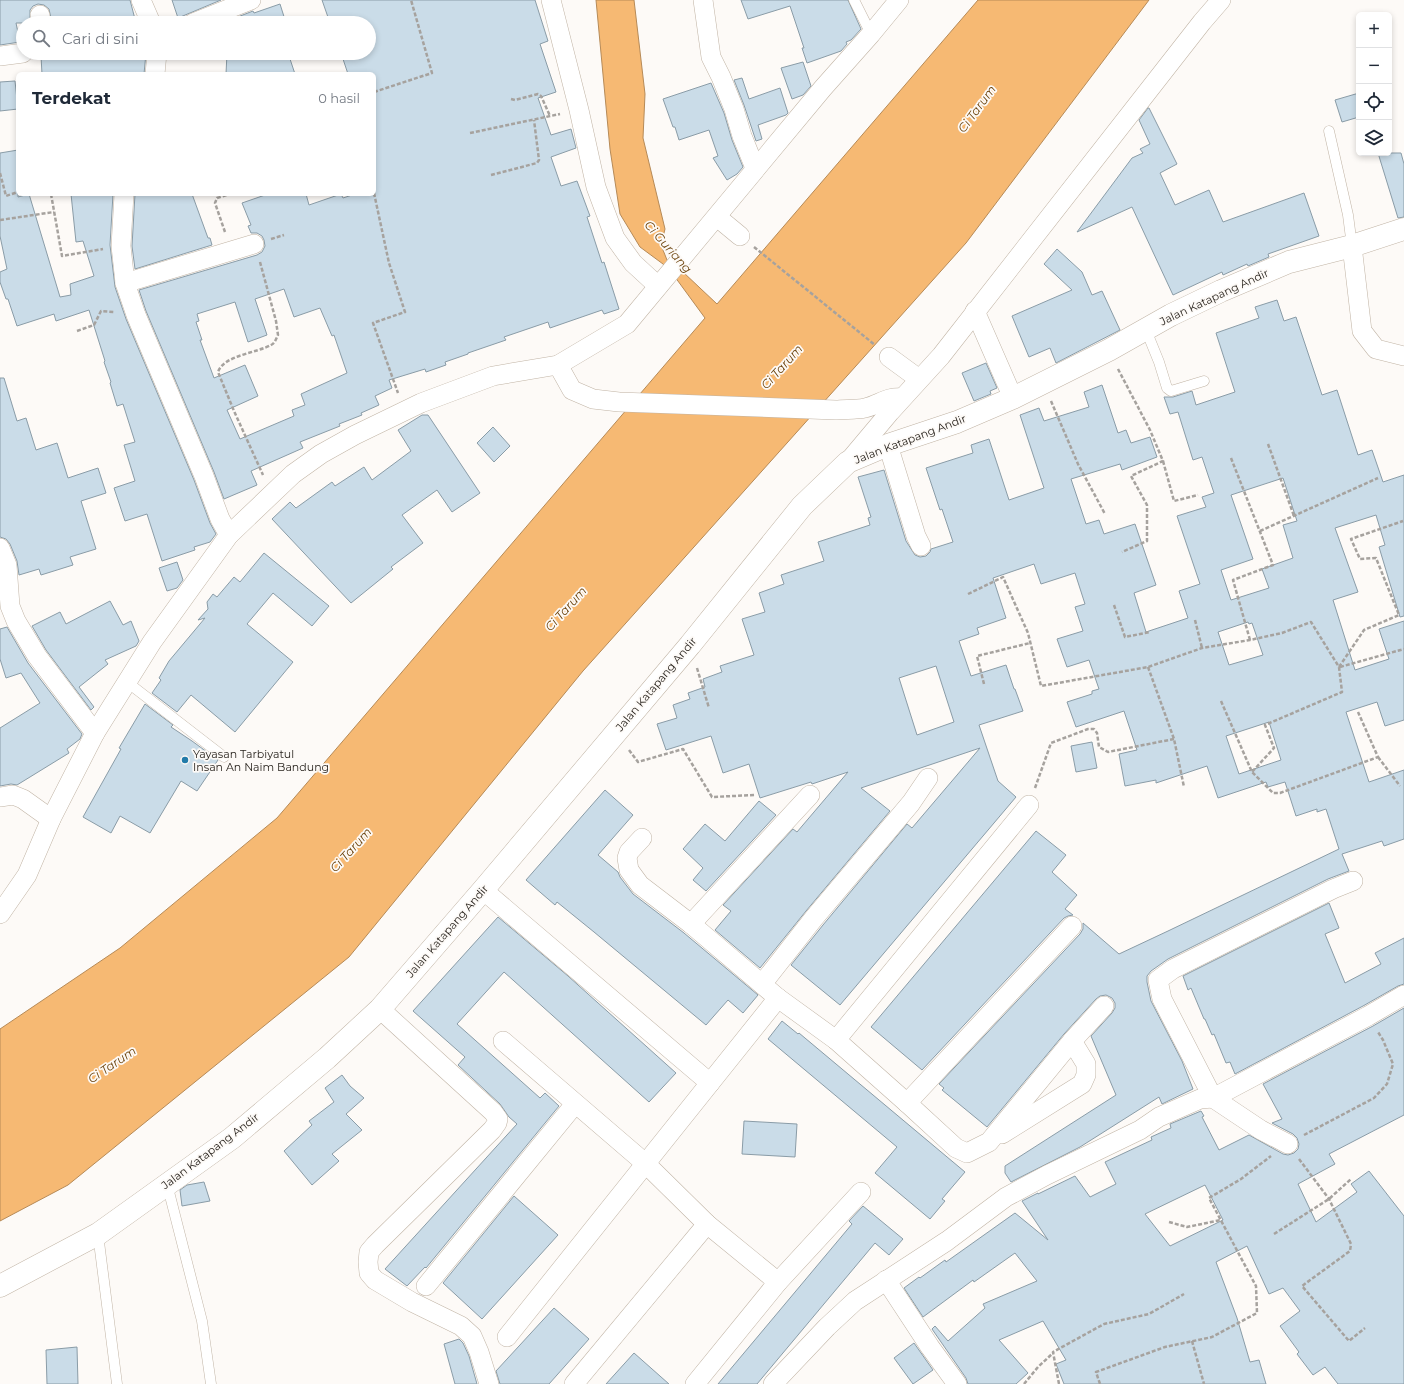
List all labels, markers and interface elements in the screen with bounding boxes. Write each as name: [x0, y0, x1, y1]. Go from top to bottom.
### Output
map controls: [1356, 12, 1392, 156]
button: +: [1356, 12, 1392, 48]
search box: [16, 16, 376, 60]
icon: search: [30, 27, 52, 49]
text: Cari di sini: [62, 29, 139, 48]
button: −: [1356, 48, 1392, 84]
water label: Ci Tarum: [954, 82, 999, 135]
button: locate: [1356, 84, 1392, 120]
text: Terdekat: [32, 88, 111, 108]
text: 0 hasil: [318, 90, 360, 106]
button: layers: [1356, 120, 1392, 156]
water label: Ci Guriang: [641, 217, 695, 276]
street label: Jalan Katapang Andir: [1156, 266, 1271, 329]
water label: Ci Tarum: [758, 341, 806, 392]
street label: Jalan Katapang Andir: [851, 411, 968, 467]
water label: Ci Tarum: [542, 583, 590, 634]
street label: Jalan Katapang Andir: [612, 634, 699, 735]
place label: Yayasan Tarbiyatul Insan An Naim Bandung: [193, 747, 329, 774]
marker: Yayasan Tarbiyatul Insan An Naim Bandung: [180, 755, 190, 765]
water label: Ci Tarum: [327, 824, 375, 875]
street label: Jalan Katapang Andir: [402, 882, 491, 981]
water label: Ci Tarum: [85, 1043, 139, 1086]
street label: Jalan Katapang Andir: [158, 1110, 262, 1193]

